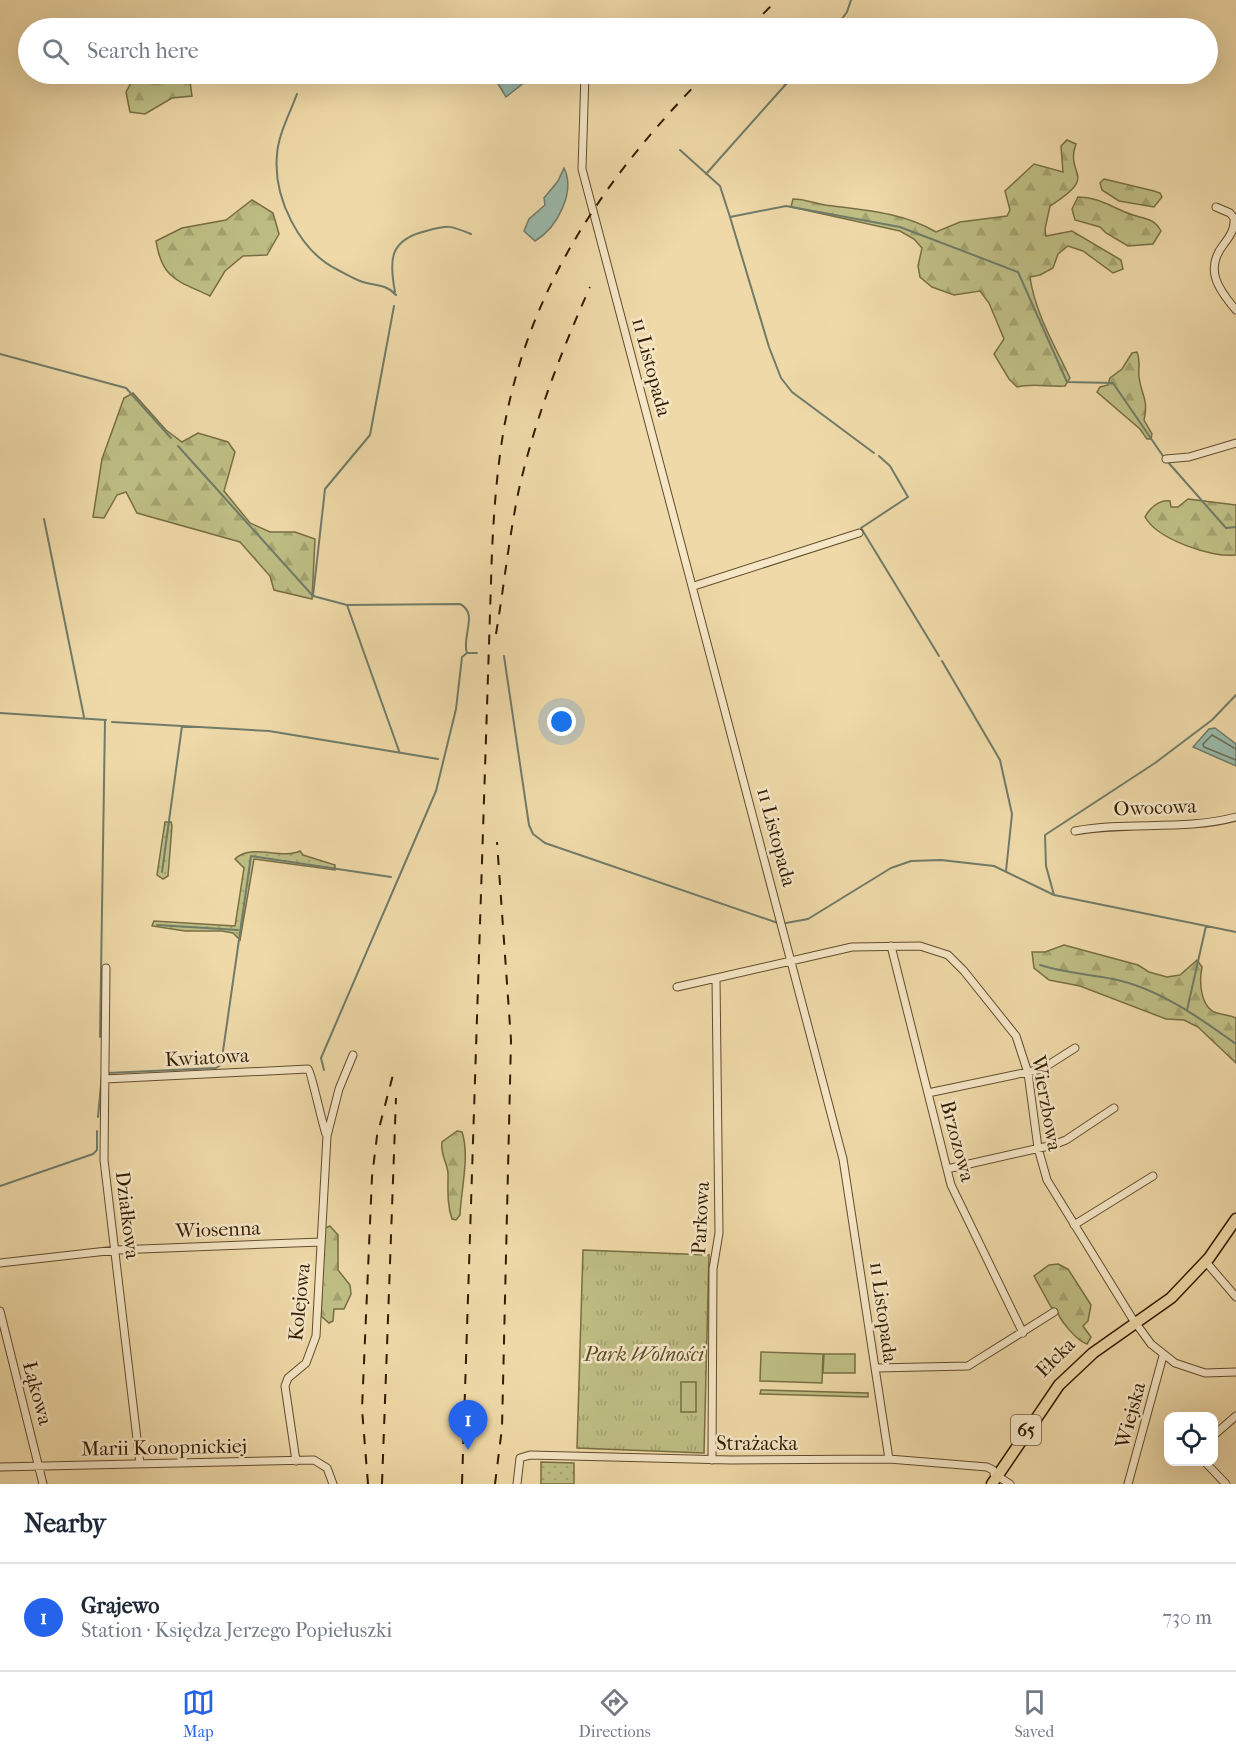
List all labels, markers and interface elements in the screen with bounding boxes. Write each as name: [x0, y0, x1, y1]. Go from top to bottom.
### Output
search box: [18, 18, 1218, 84]
icon: search: [39, 35, 72, 68]
text: Search here: [87, 38, 199, 64]
street label: 11 Listopada: [627, 315, 676, 420]
your location: [547, 707, 576, 736]
street label: 11 Listopada: [752, 785, 801, 890]
street label: Owocowa: [1113, 795, 1198, 820]
street label: Kwiatowa: [164, 1044, 250, 1071]
street label: Wierzbowa: [1027, 1053, 1066, 1153]
street label: Brzozowa: [936, 1098, 980, 1185]
street label: Działkowa: [111, 1170, 144, 1261]
street label: Parkowa: [687, 1180, 714, 1255]
street label: Wiosenna: [174, 1216, 262, 1243]
street label: 11 Listopada: [865, 1260, 902, 1365]
street label: Kolejowa: [284, 1261, 315, 1342]
street label: Ełcka: [1031, 1332, 1080, 1382]
park label: Park Wolności: [583, 1343, 705, 1366]
street label: Łąkowa: [18, 1359, 57, 1428]
street label: Wiejska: [1110, 1379, 1150, 1452]
pin: 1: [448, 1400, 488, 1450]
map controls: [1164, 1412, 1218, 1466]
button: locate: [1164, 1412, 1218, 1466]
road number: 65: [1011, 1415, 1041, 1445]
street label: Strażacka: [716, 1432, 799, 1455]
street label: Marii Konopnickiej: [81, 1435, 247, 1460]
text: Nearby: [24, 1508, 106, 1539]
text: Grajewo: [81, 1593, 159, 1619]
text: 1: [40, 1606, 47, 1629]
text: 730 m: [1162, 1606, 1212, 1629]
text: Station · Księdza Jerzego Popiełuszki: [81, 1619, 392, 1642]
tab: Map: [182, 1686, 215, 1741]
tab: Directions: [579, 1686, 651, 1741]
tab: Saved: [1014, 1686, 1054, 1741]

